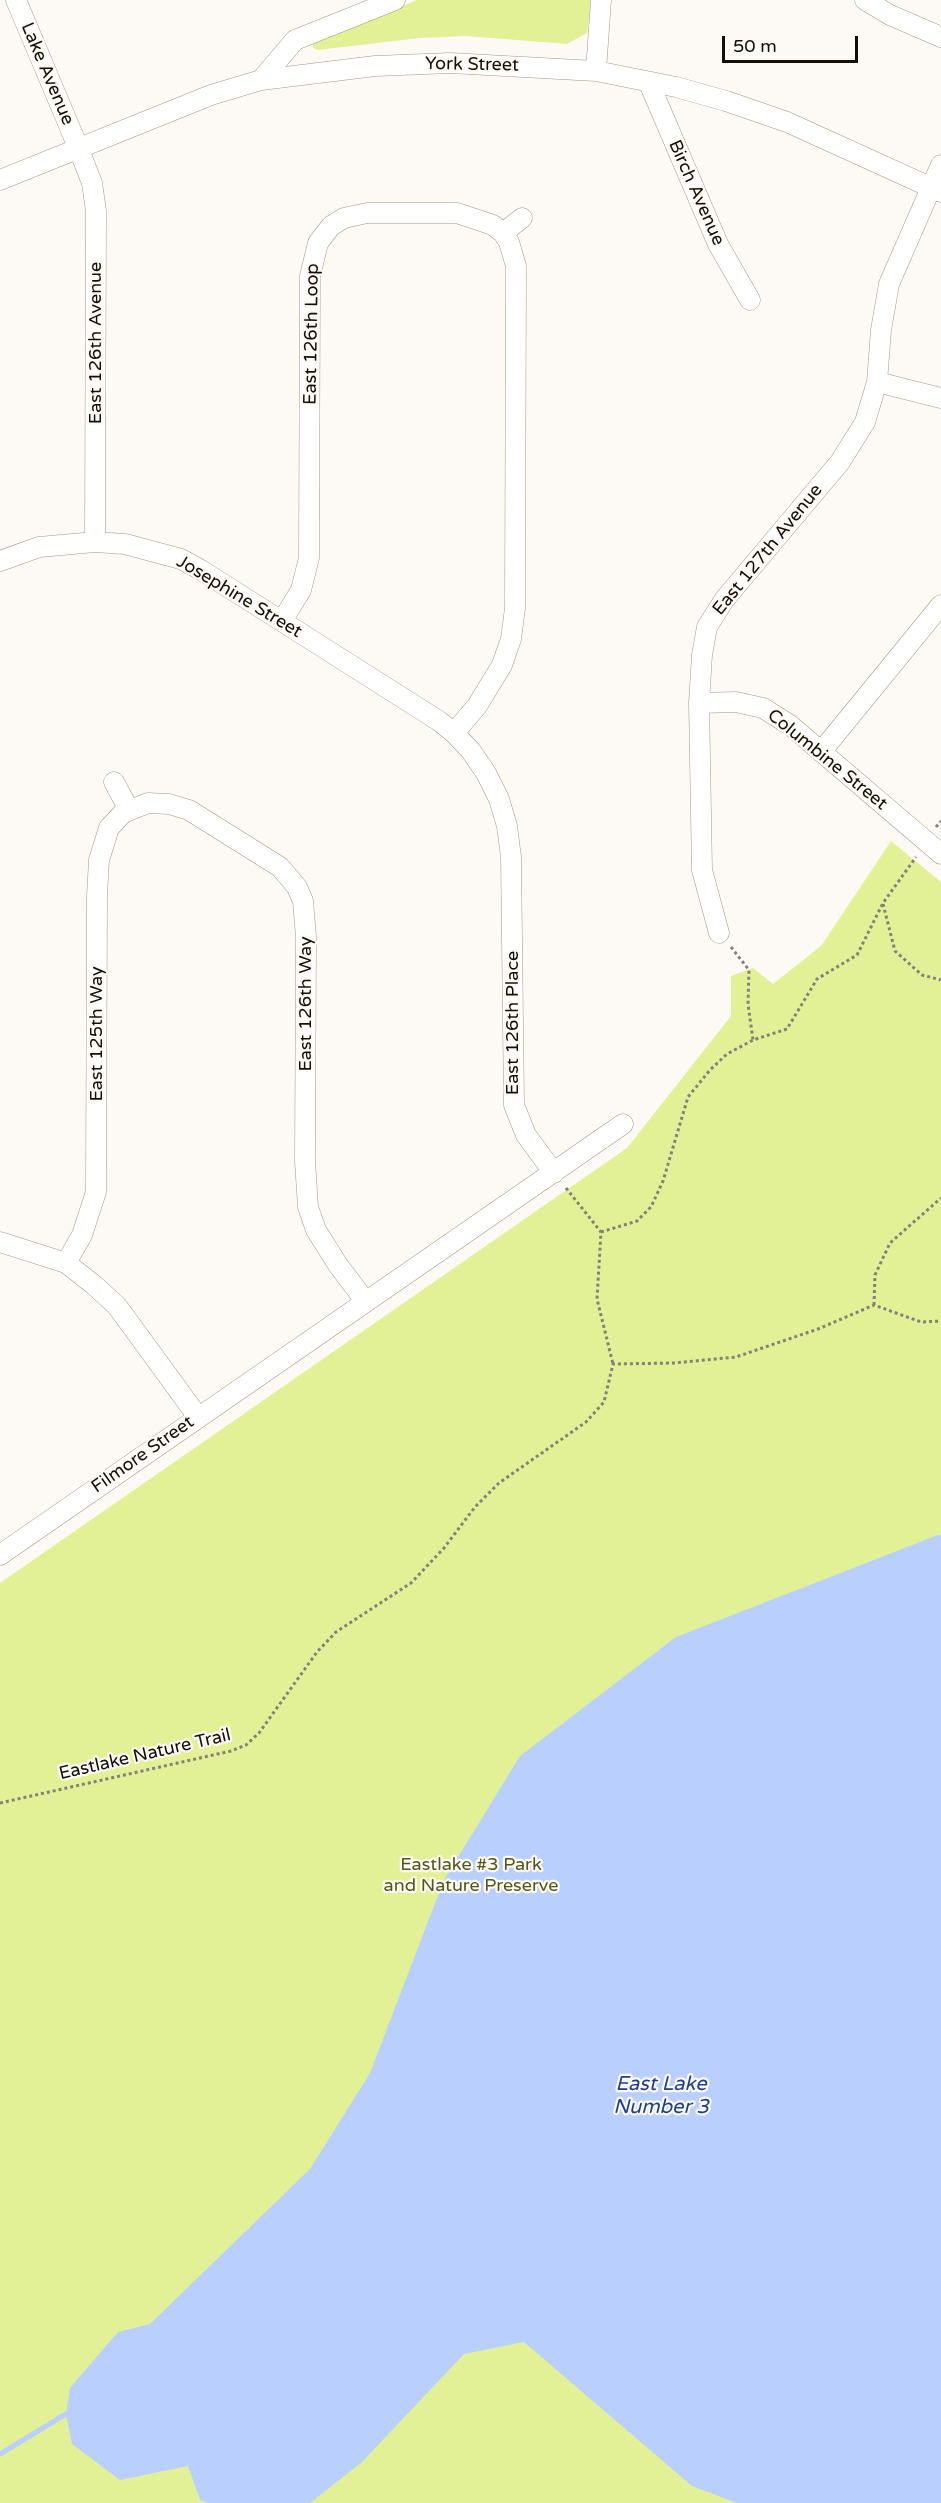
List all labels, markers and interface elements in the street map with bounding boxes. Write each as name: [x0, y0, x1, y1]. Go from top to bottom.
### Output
street label: Lake Avenue: [16, 19, 78, 129]
scale bar: [725, 24, 862, 62]
text: 50 m: [733, 35, 777, 57]
street label: York Street: [425, 53, 519, 77]
street label: Birch Avenue: [663, 137, 729, 249]
street label: East 126th Avenue: [85, 262, 107, 424]
street label: East 126th Loop: [300, 263, 324, 405]
street label: East 127th Avenue: [708, 480, 828, 620]
street label: Josephine Street: [172, 551, 306, 643]
street label: Columbine Street: [763, 705, 891, 815]
street label: East 126th Way: [295, 936, 317, 1072]
street label: East 126th Place: [502, 951, 524, 1095]
street label: East 125th Way: [86, 966, 108, 1102]
street label: Filmore Street: [88, 1412, 198, 1498]
street label: Eastlake Nature Trail: [57, 1725, 233, 1785]
park label: Eastlake #3 Park and Nature Preserve: [384, 1854, 558, 1896]
water label: East Lake Number 3: [613, 2073, 709, 2120]

